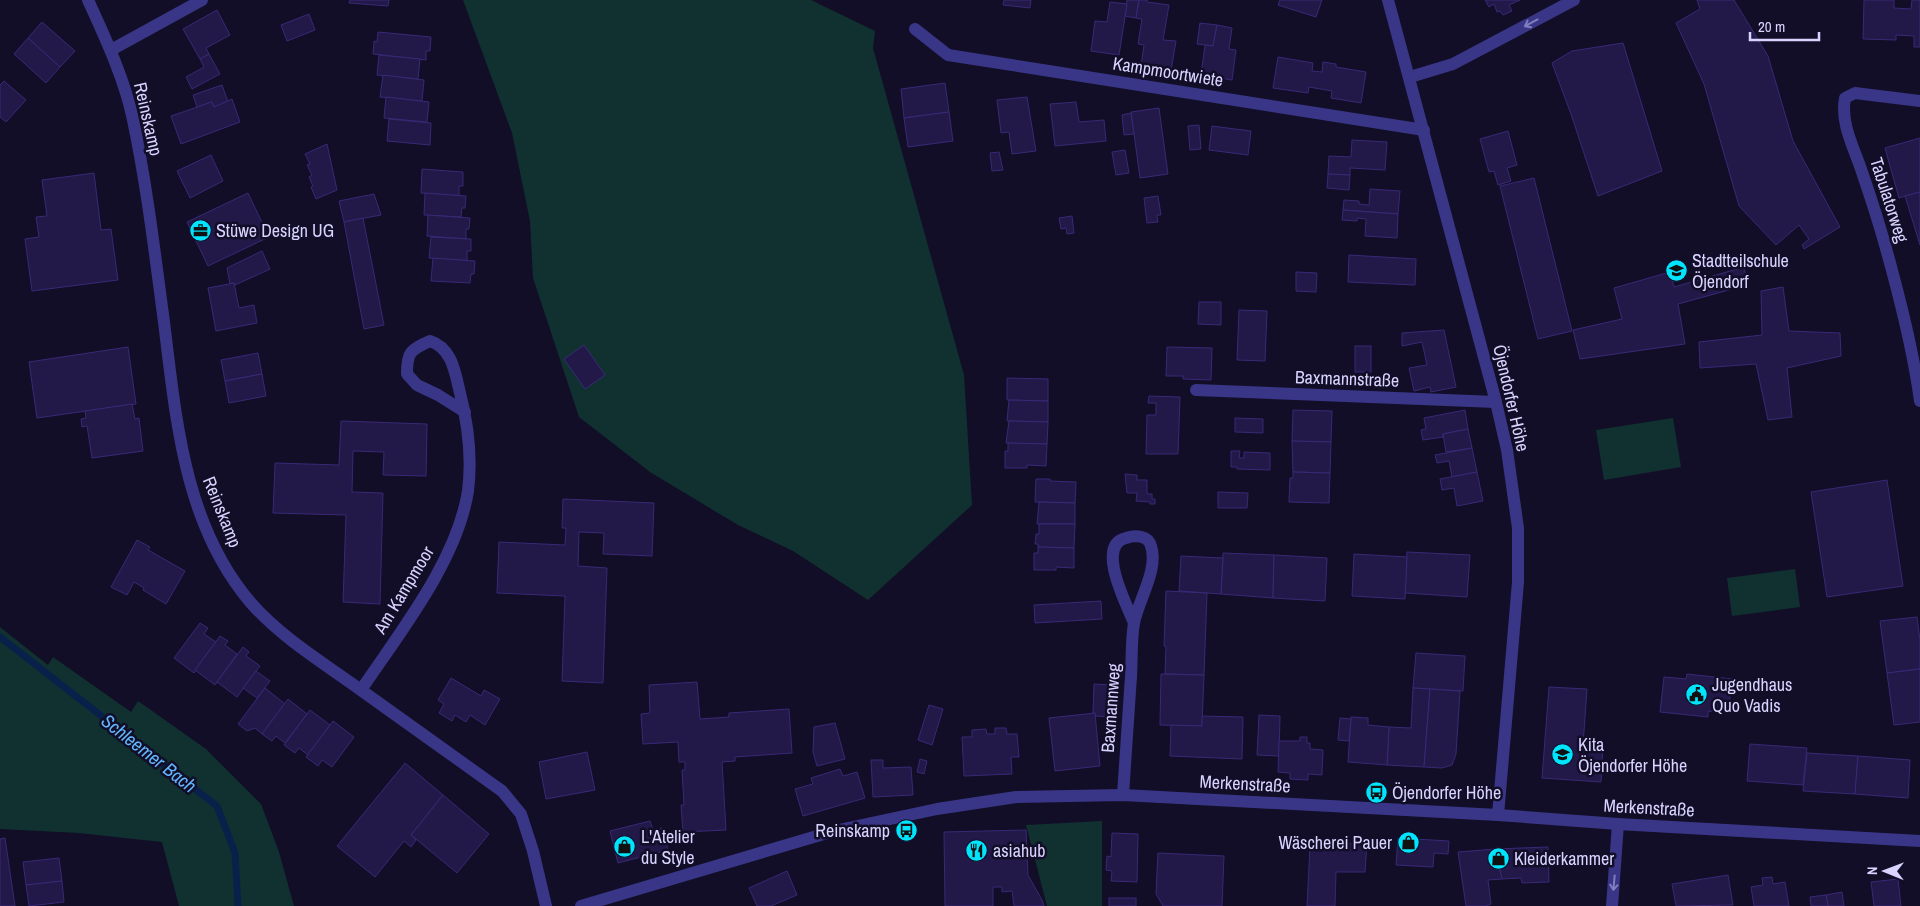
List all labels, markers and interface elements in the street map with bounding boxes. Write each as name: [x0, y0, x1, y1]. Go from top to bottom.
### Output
scale bar: [1750, 10, 1819, 42]
text: 20 m: [1758, 16, 1785, 37]
one-way arrow: [1524, 19, 1539, 28]
street label: Kampmoortwiete: [1111, 50, 1225, 93]
street label: Reinskamp: [128, 80, 169, 158]
street label: Tabulatorweg: [1864, 154, 1915, 246]
place label: Stüwe Design UG: [216, 218, 334, 243]
office icon: Stüwe Design UG: [188, 219, 212, 243]
place label: Stadtteilschule Öjendorf: [1692, 248, 1789, 294]
school or university icon: Stadtteilschule Öjendorf: [1664, 259, 1688, 283]
street label: Öjendorfer Höhe: [1487, 342, 1536, 454]
street label: Baxmannstraße: [1295, 364, 1400, 393]
street label: Reinskamp: [197, 473, 248, 551]
street label: Am Kampmoor: [367, 541, 440, 639]
street label: Baxmannweg: [1095, 662, 1126, 753]
place label: Jugendhaus Quo Vadis: [1712, 672, 1792, 718]
public building icon: Jugendhaus Quo Vadis: [1684, 683, 1708, 707]
water label: Schleemer Bach: [96, 708, 202, 798]
place label: Kita Öjendorfer Höhe: [1578, 732, 1687, 778]
school or university icon: Kita Öjendorfer Höhe: [1550, 743, 1574, 767]
street label: Merkenstraße: [1199, 769, 1291, 798]
place label: Öjendorfer Höhe: [1392, 780, 1501, 805]
bus stop icon: Öjendorfer Höhe: [1364, 781, 1388, 805]
street label: Merkenstraße: [1603, 793, 1695, 822]
place label: Reinskamp: [815, 818, 890, 843]
bus stop icon: Reinskamp: [894, 819, 918, 843]
place label: L'Atelier du Style: [641, 824, 695, 870]
place label: Wäscherei Pauer: [1279, 830, 1392, 855]
shop icon: Wäscherei Pauer: [1396, 831, 1420, 855]
shop icon: L'Atelier du Style: [613, 835, 637, 859]
place label: asiahub: [993, 838, 1046, 863]
restaurant icon: asiahub: [965, 839, 989, 863]
place label: Kleiderkammer: [1514, 846, 1614, 871]
north arrow: [1860, 846, 1910, 896]
shop icon: Kleiderkammer: [1486, 847, 1510, 871]
text: N: [1863, 866, 1881, 875]
one-way arrow: [1609, 874, 1618, 890]

